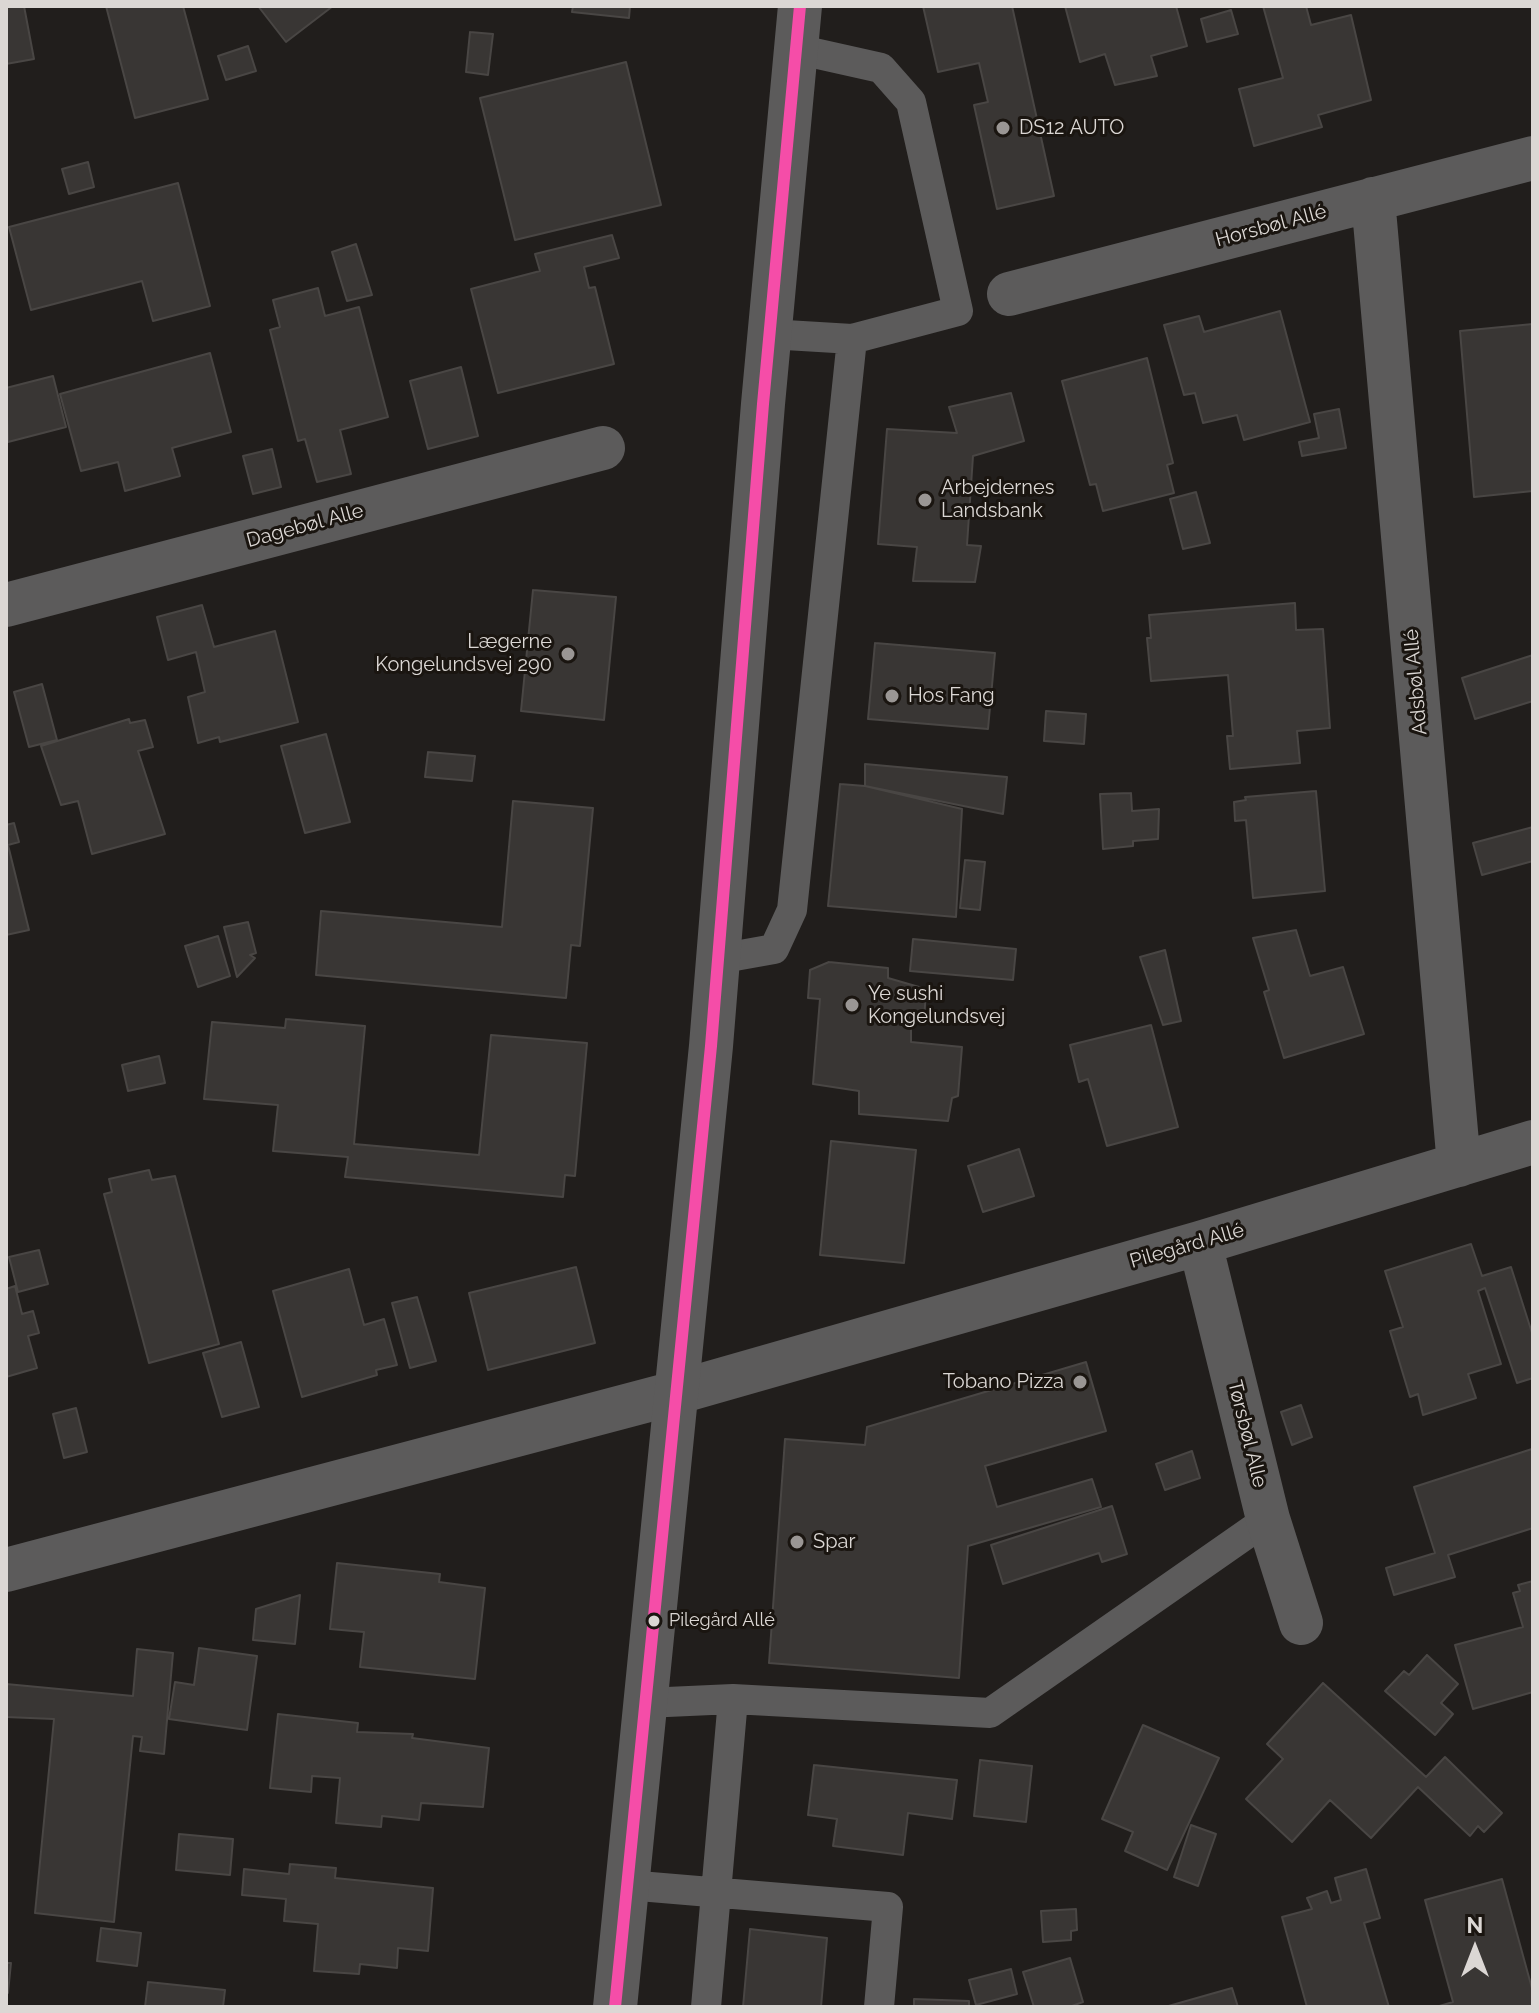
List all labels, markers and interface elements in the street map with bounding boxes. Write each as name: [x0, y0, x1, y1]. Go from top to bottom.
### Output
place label: DS12 AUTO: [1019, 116, 1124, 140]
marker: DS12 AUTO: [994, 119, 1012, 137]
street label: Horsbøl Allé: [1213, 200, 1329, 252]
place label: Arbejdernes Landsbank: [941, 476, 1054, 523]
marker: Arbejdernes Landsbank: [916, 491, 934, 509]
street label: Dagebøl Alle: [244, 499, 366, 553]
street label: Adsbøl Allé: [1399, 628, 1433, 736]
place label: Lægerne Kongelundsvej 290: [375, 630, 552, 677]
marker: Lægerne Kongelundsvej 290: [559, 645, 577, 663]
place label: Hos Fang: [908, 684, 995, 708]
marker: Hos Fang: [883, 687, 901, 705]
place label: Ye sushi Kongelundsvej: [868, 982, 1005, 1029]
marker: Ye sushi Kongelundsvej: [843, 996, 861, 1014]
street label: Pilegård Allé: [1127, 1218, 1247, 1274]
place label: Tobano Pizza: [943, 1370, 1064, 1394]
marker: Tobano Pizza: [1071, 1373, 1089, 1391]
street label: Tørsbøl Alle: [1222, 1378, 1272, 1490]
place label: Spar: [813, 1530, 855, 1554]
marker: Spar: [788, 1533, 806, 1551]
place label: Pilegård Allé: [669, 1610, 775, 1632]
marker: Pilegård Allé: [646, 1613, 662, 1629]
north arrow: [1435, 1909, 1515, 1989]
text: N: [1467, 1912, 1483, 1938]

